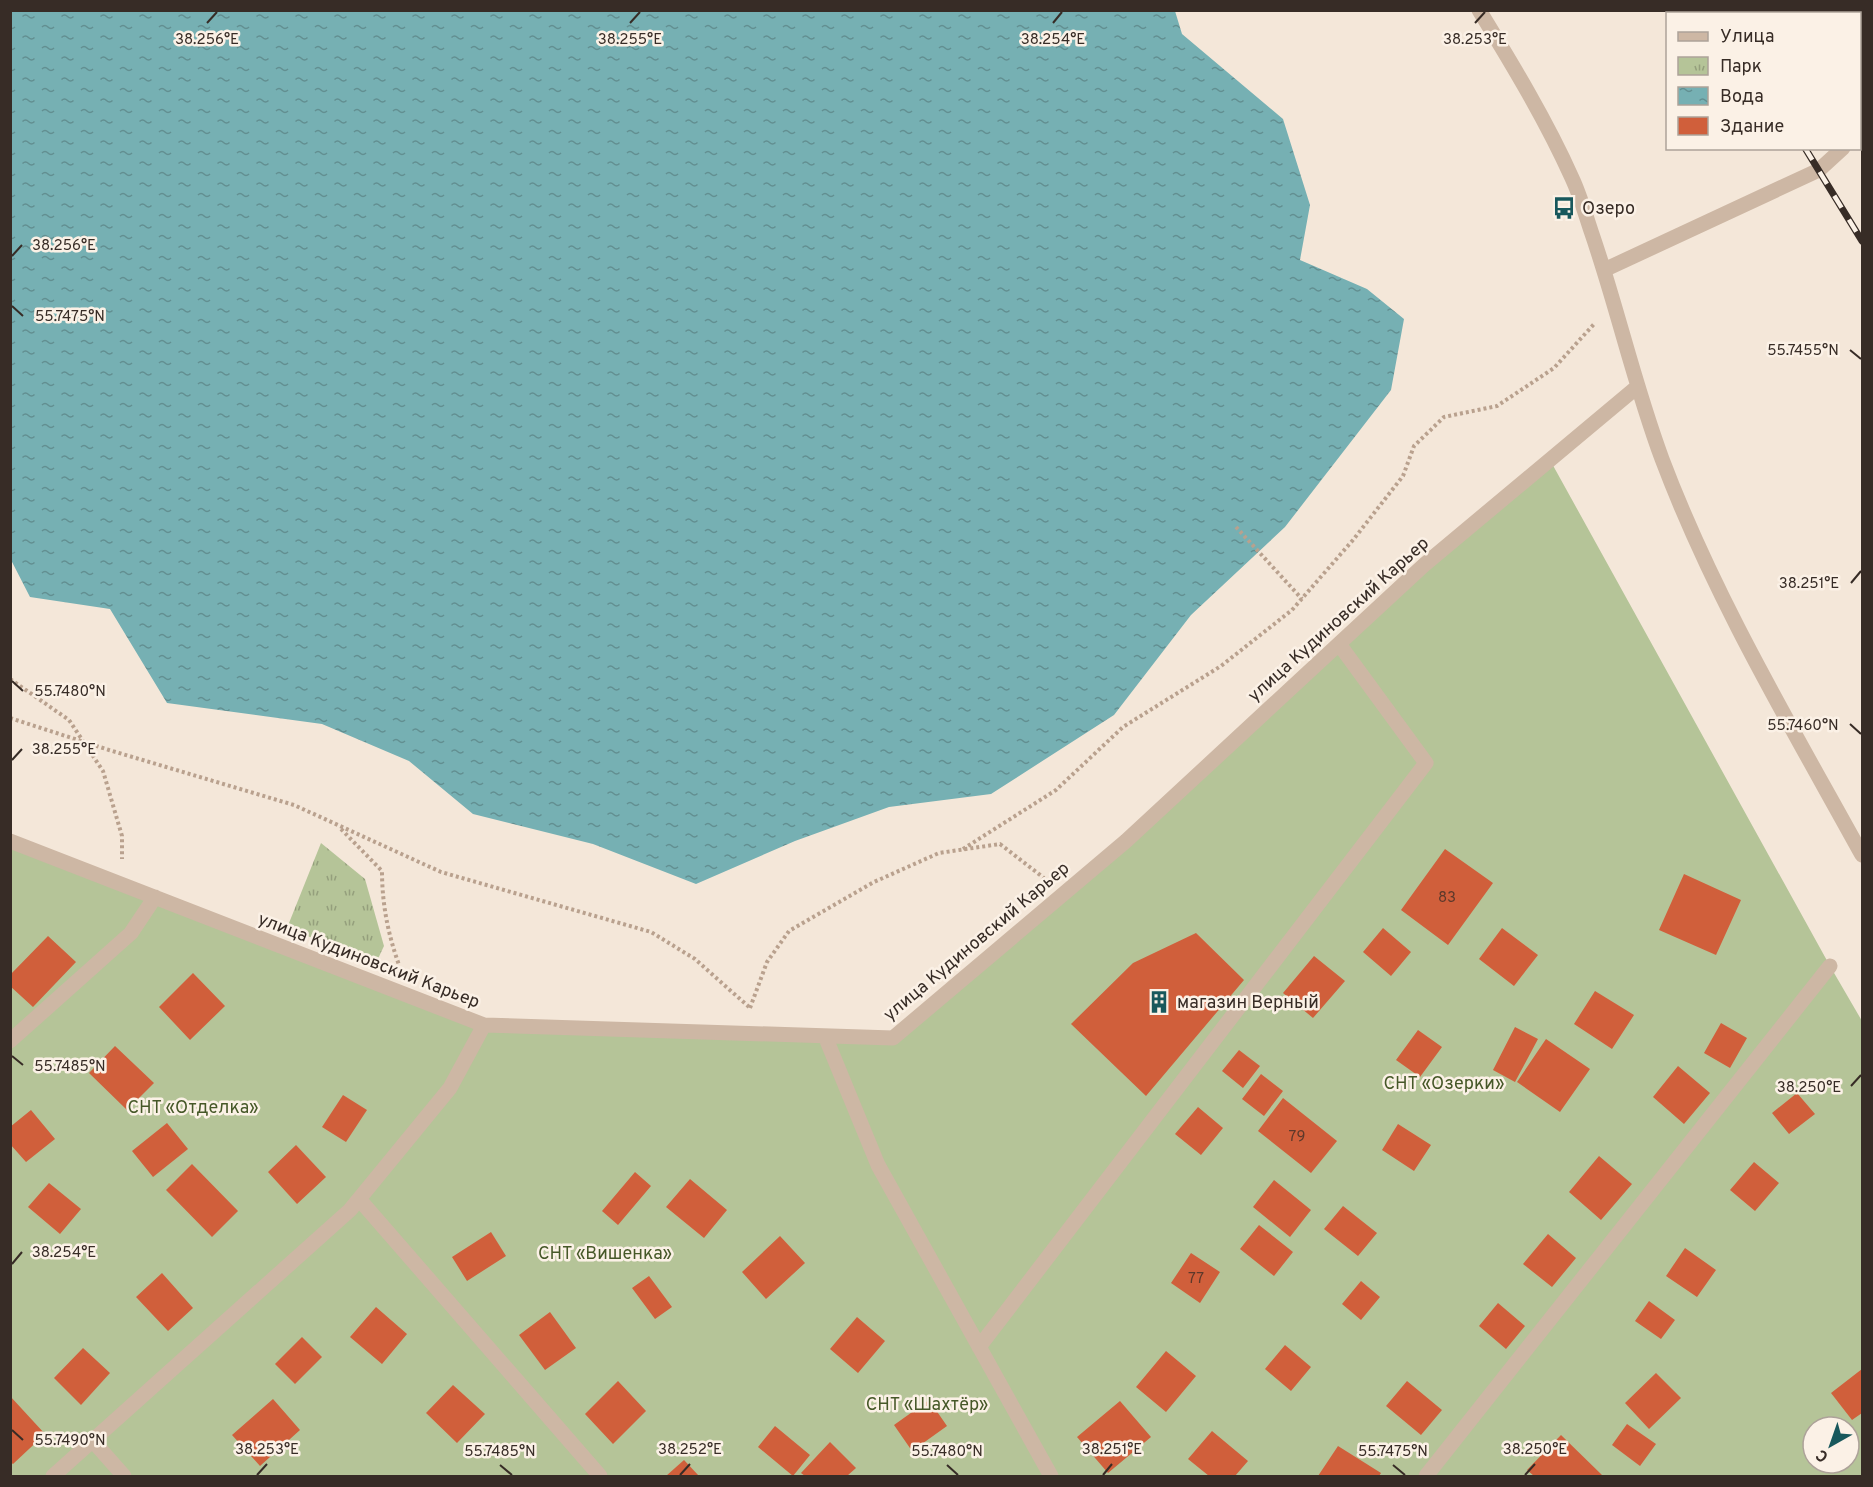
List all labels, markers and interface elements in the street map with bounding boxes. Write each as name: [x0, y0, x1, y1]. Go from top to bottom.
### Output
legend: [1666, 12, 1861, 150]
text: Улица: [1720, 26, 1774, 49]
text: 38.256°E: [175, 31, 239, 50]
text: 38.255°E: [598, 31, 662, 50]
text: 38.254°E: [1021, 31, 1085, 50]
text: 38.253°E: [1443, 31, 1507, 50]
text: Парк: [1720, 56, 1762, 79]
text: Вода: [1720, 86, 1764, 109]
text: Здание: [1720, 116, 1784, 139]
bus stop icon: Озеро: [1551, 195, 1577, 221]
place label: Озеро: [1582, 198, 1635, 221]
text: 38.256°E: [32, 237, 96, 256]
text: 55.7475°N: [35, 308, 105, 327]
text: 55.7455°N: [1767, 342, 1839, 361]
street label: улица Кудиновский Карьер: [1244, 533, 1434, 708]
text: 38.251°E: [1779, 575, 1839, 594]
text: 55.7480°N: [34, 683, 106, 702]
text: 55.7460°N: [1767, 717, 1839, 736]
text: 38.255°E: [32, 741, 96, 760]
street label: улица Кудиновский Карьер: [879, 857, 1075, 1027]
house number: 83: [1438, 889, 1456, 908]
street label: улица Кудиновский Карьер: [254, 908, 483, 1014]
building icon: магазин Верный: [1146, 989, 1172, 1015]
place label: магазин Верный: [1177, 992, 1319, 1015]
text: 55.7485°N: [34, 1058, 106, 1077]
park label: СНТ «Озерки»: [1384, 1073, 1504, 1096]
text: 38.250°E: [1777, 1079, 1841, 1098]
park label: СНТ «Отделка»: [128, 1097, 258, 1120]
house number: 79: [1289, 1128, 1305, 1147]
park label: СНТ «Вишенка»: [538, 1243, 672, 1266]
text: 38.254°E: [32, 1244, 96, 1263]
house number: 77: [1188, 1270, 1204, 1289]
park label: СНТ «Шахтёр»: [866, 1394, 988, 1417]
north arrow: [1801, 1415, 1861, 1475]
text: 55.7490°N: [34, 1432, 106, 1451]
text: 38.253°E: [235, 1441, 299, 1460]
text: 38.252°E: [658, 1441, 722, 1460]
text: 38.251°E: [1082, 1441, 1142, 1460]
text: 38.250°E: [1503, 1441, 1567, 1460]
text: 55.7485°N: [464, 1443, 536, 1462]
text: 55.7480°N: [911, 1443, 983, 1462]
text: 55.7475°N: [1358, 1443, 1428, 1462]
text: С: [1812, 1444, 1833, 1466]

